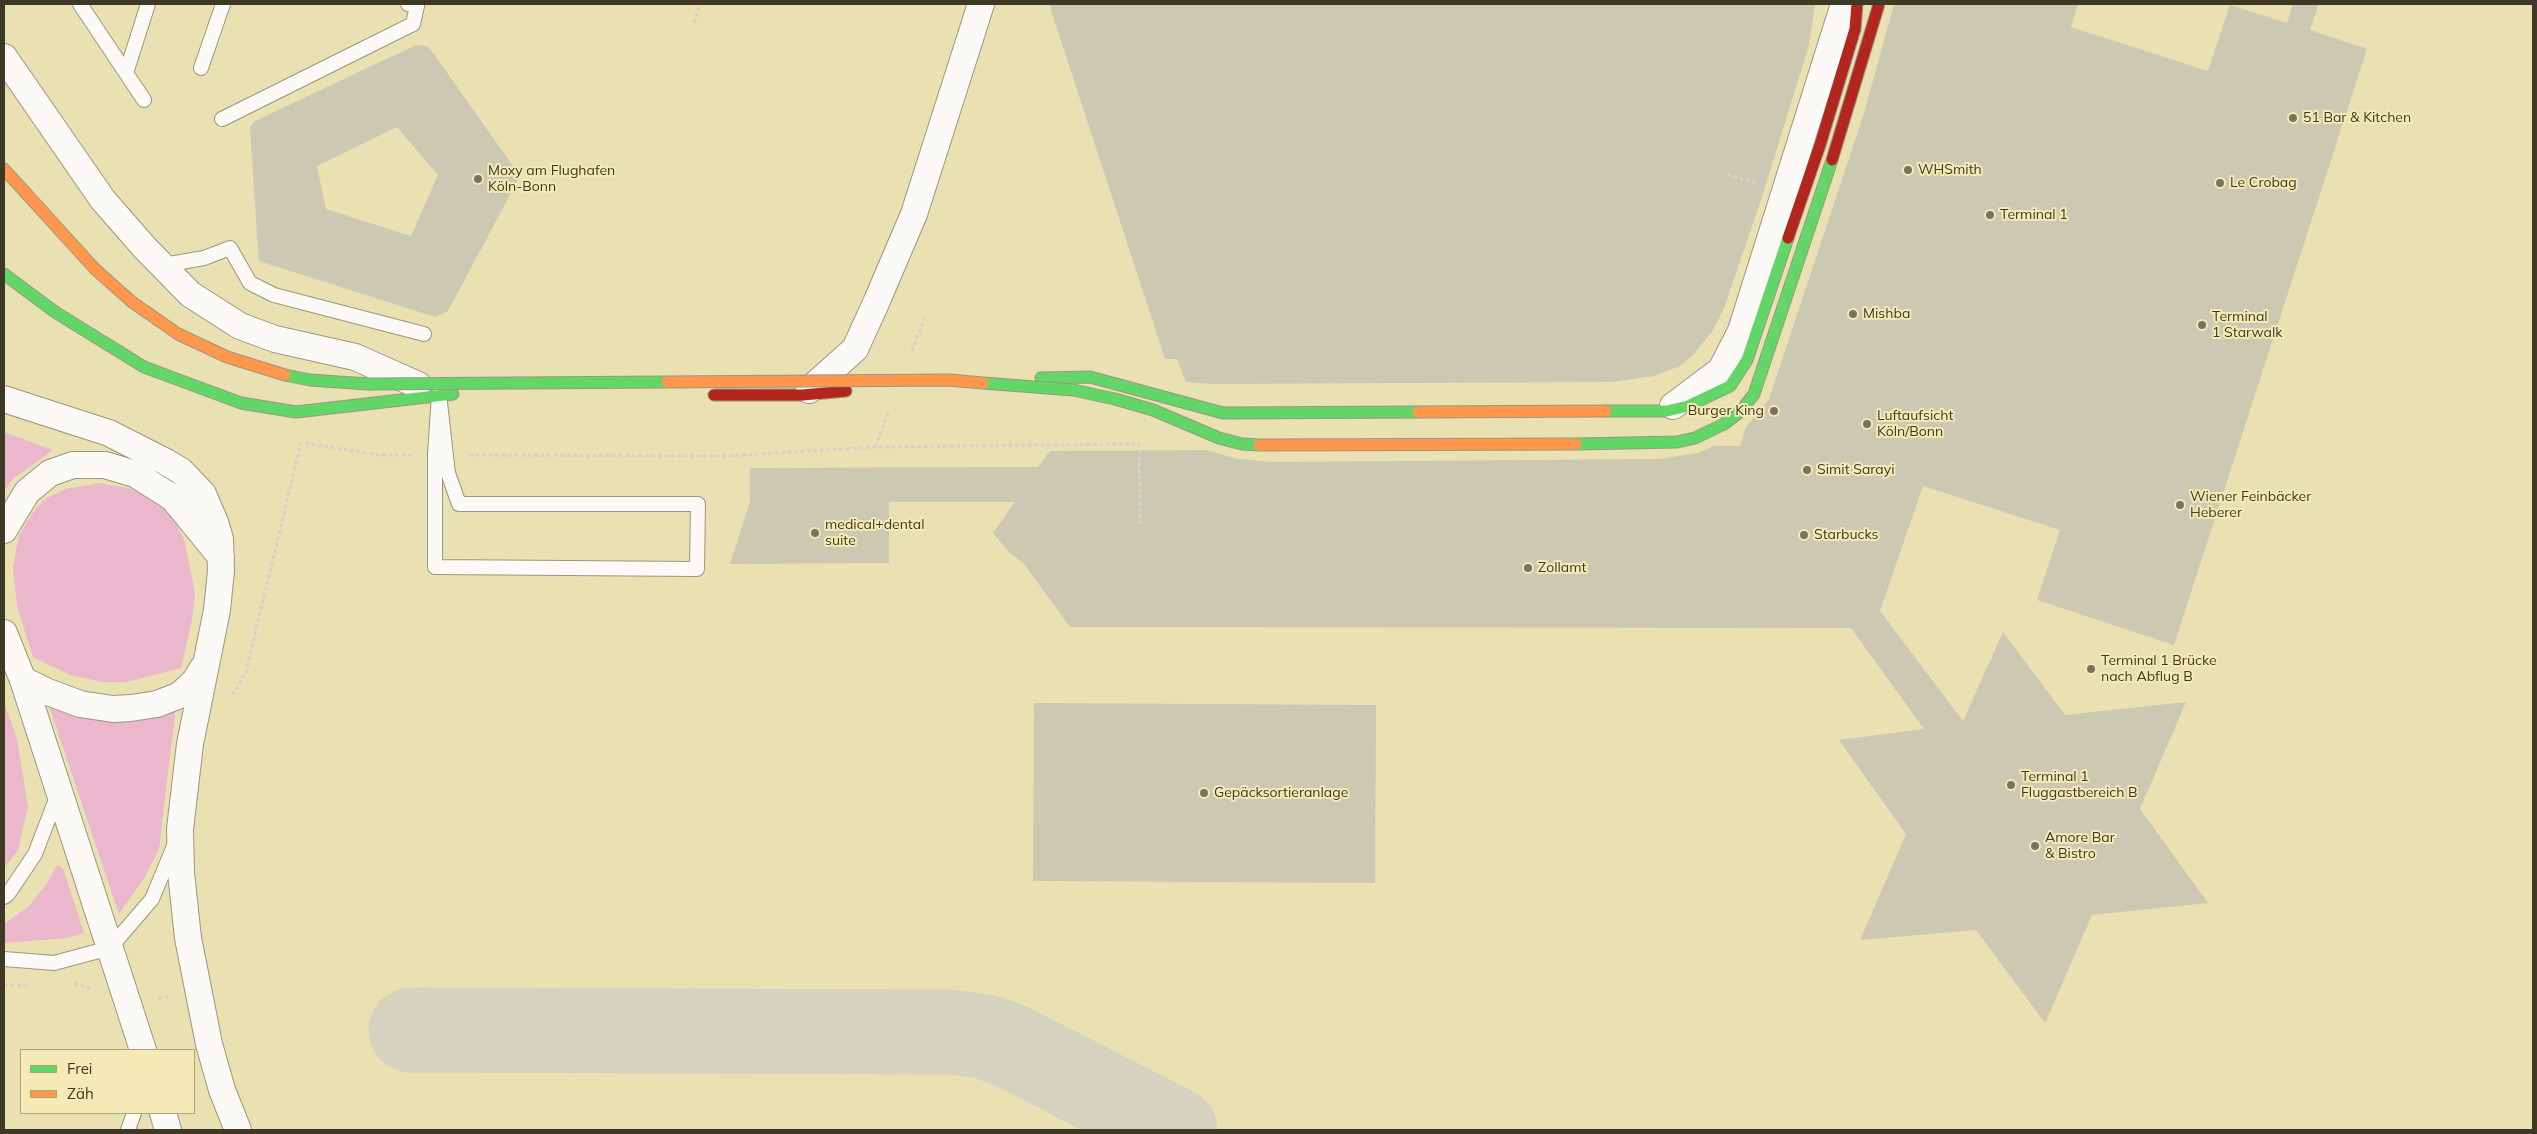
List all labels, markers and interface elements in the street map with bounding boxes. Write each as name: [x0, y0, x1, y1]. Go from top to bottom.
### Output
place label: 51 Bar & Kitchen: [2303, 110, 2411, 126]
marker: 51 Bar & Kitchen: [2287, 112, 2299, 124]
place label: WHSmith: [1918, 162, 1982, 178]
place label: Moxy am Flughafen Köln-Bonn: [488, 163, 615, 196]
marker: WHSmith: [1902, 164, 1914, 176]
marker: Moxy am Flughafen Köln-Bonn: [472, 173, 484, 185]
place label: Le Crobag: [2230, 175, 2297, 191]
marker: Le Crobag: [2214, 177, 2226, 189]
place label: Terminal 1: [2000, 207, 2068, 223]
marker: Terminal 1: [1984, 209, 1996, 221]
place label: Mishba: [1863, 306, 1910, 322]
marker: Mishba: [1847, 308, 1859, 320]
place label: Terminal 1 Starwalk: [2212, 309, 2283, 342]
marker: Terminal 1 Starwalk: [2196, 319, 2208, 331]
place label: Burger King: [1688, 403, 1764, 419]
marker: Burger King: [1768, 405, 1780, 417]
place label: Luftaufsicht Köln/Bonn: [1877, 408, 1953, 441]
marker: Luftaufsicht Köln/Bonn: [1861, 418, 1873, 430]
place label: Simit Sarayi: [1817, 462, 1894, 478]
marker: Simit Sarayi: [1801, 464, 1813, 476]
place label: Wiener Feinbäcker Heberer: [2190, 489, 2311, 522]
marker: Wiener Feinbäcker Heberer: [2174, 499, 2186, 511]
place label: medical+dental suite: [825, 517, 924, 550]
marker: medical+dental suite: [809, 527, 821, 539]
place label: Starbucks: [1814, 527, 1879, 543]
marker: Starbucks: [1798, 529, 1810, 541]
place label: Zollamt: [1538, 560, 1586, 576]
marker: Zollamt: [1522, 562, 1534, 574]
place label: Terminal 1 Brücke nach Abflug B: [2101, 653, 2217, 686]
marker: Terminal 1 Brücke nach Abflug B: [2085, 663, 2097, 675]
place label: Terminal 1 Fluggastbereich B: [2021, 769, 2138, 802]
marker: Terminal 1 Fluggastbereich B: [2005, 779, 2017, 791]
place label: Gepäcksortieranlage: [1214, 785, 1348, 801]
marker: Gepäcksortieranlage: [1198, 787, 1210, 799]
place label: Amore Bar & Bistro: [2045, 830, 2115, 862]
marker: Amore Bar & Bistro: [2029, 840, 2041, 852]
legend: [20, 1049, 195, 1114]
text: Frei: [67, 1059, 92, 1078]
text: Zäh: [67, 1084, 94, 1103]

